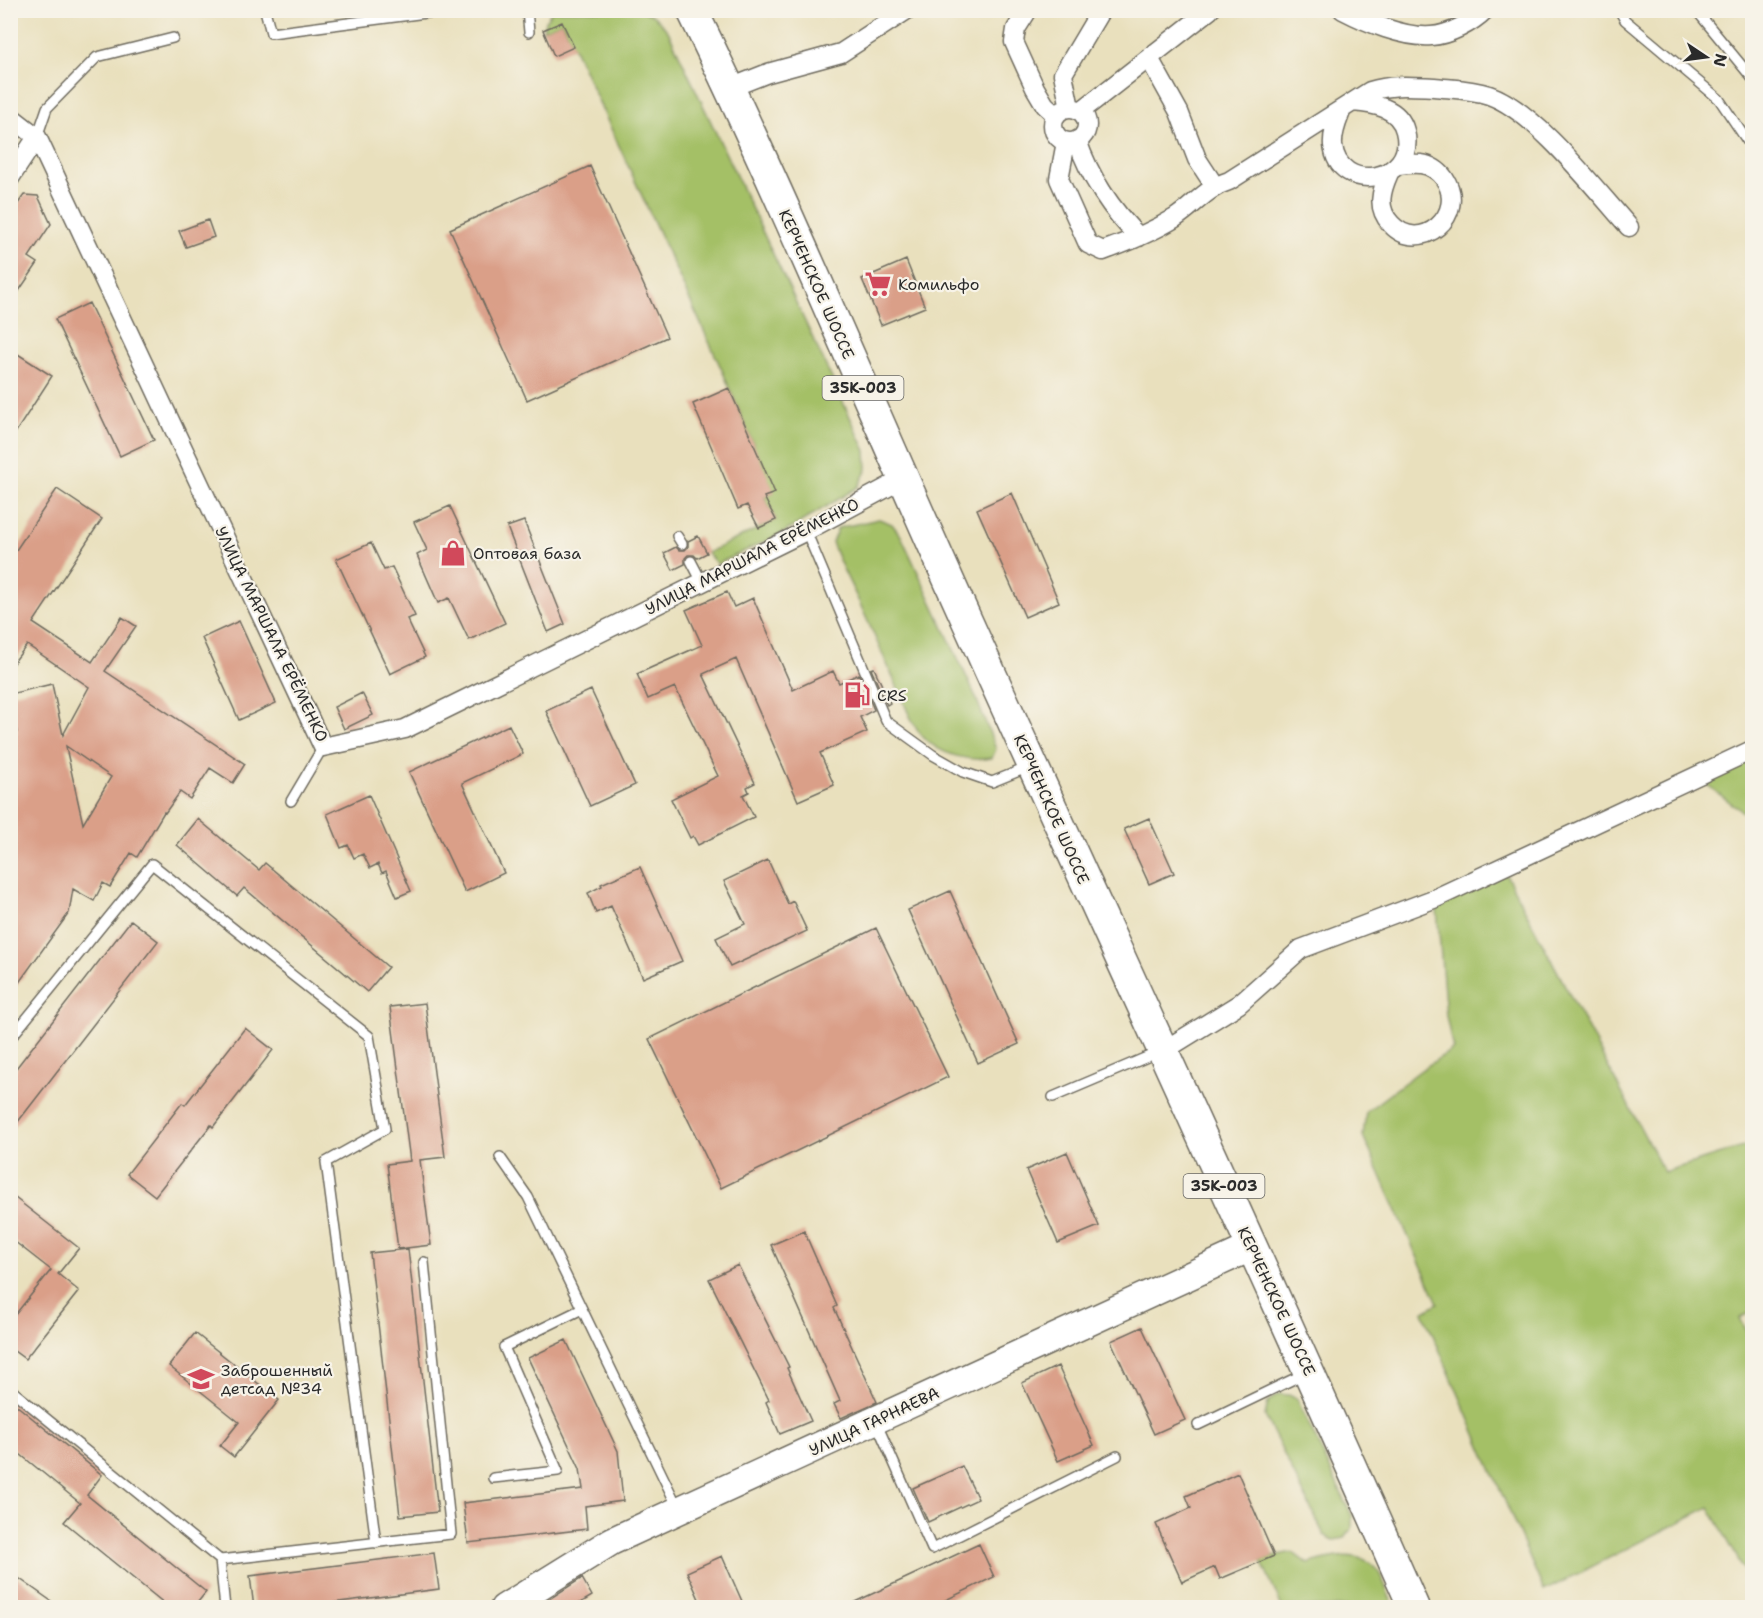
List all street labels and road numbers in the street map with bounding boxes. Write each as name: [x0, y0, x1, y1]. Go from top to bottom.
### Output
street label: КЕРЧЕНСКОЕ ШОССЕ: [774, 206, 859, 363]
road number: 35К-003: [822, 376, 904, 400]
street label: УЛИЦА МАРШАЛА ЕРЁМЕНКО: [642, 493, 863, 620]
street label: УЛИЦА МАРШАЛА ЕРЁМЕНКО: [210, 523, 333, 745]
street label: КЕРЧЕНСКОЕ ШОССЕ: [1009, 731, 1094, 888]
road number: 35К-003: [1184, 1174, 1264, 1198]
street label: КЕРЧЕНСКОЕ ШОССЕ: [1233, 1223, 1320, 1379]
street label: УЛИЦА ГАРНАЕВА: [806, 1382, 943, 1461]

